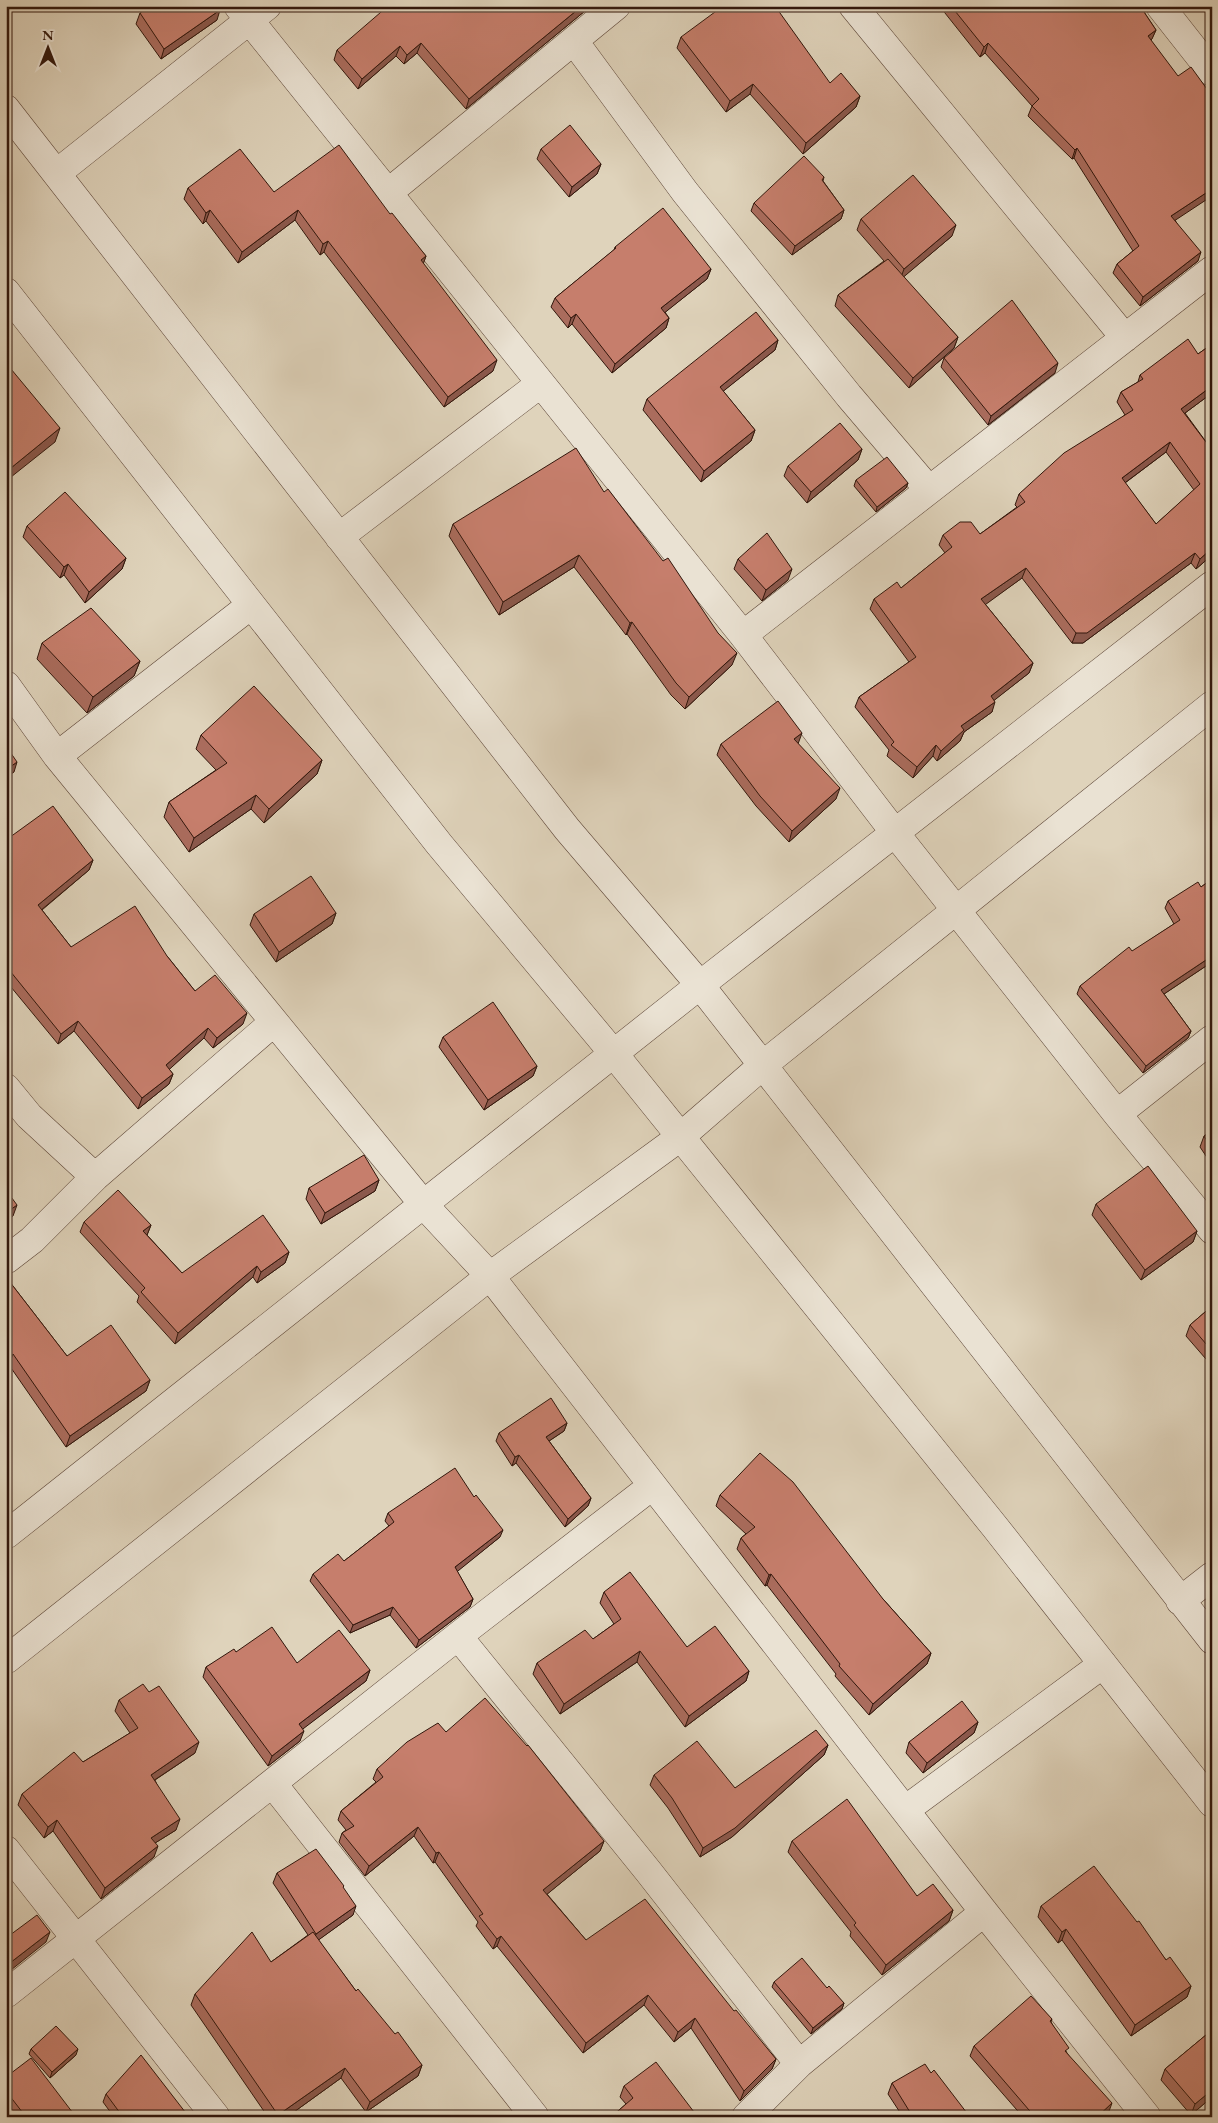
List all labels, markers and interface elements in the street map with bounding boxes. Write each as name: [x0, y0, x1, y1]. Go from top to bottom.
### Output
north arrow: [22, 22, 72, 72]
text: N: [42, 26, 54, 44]

